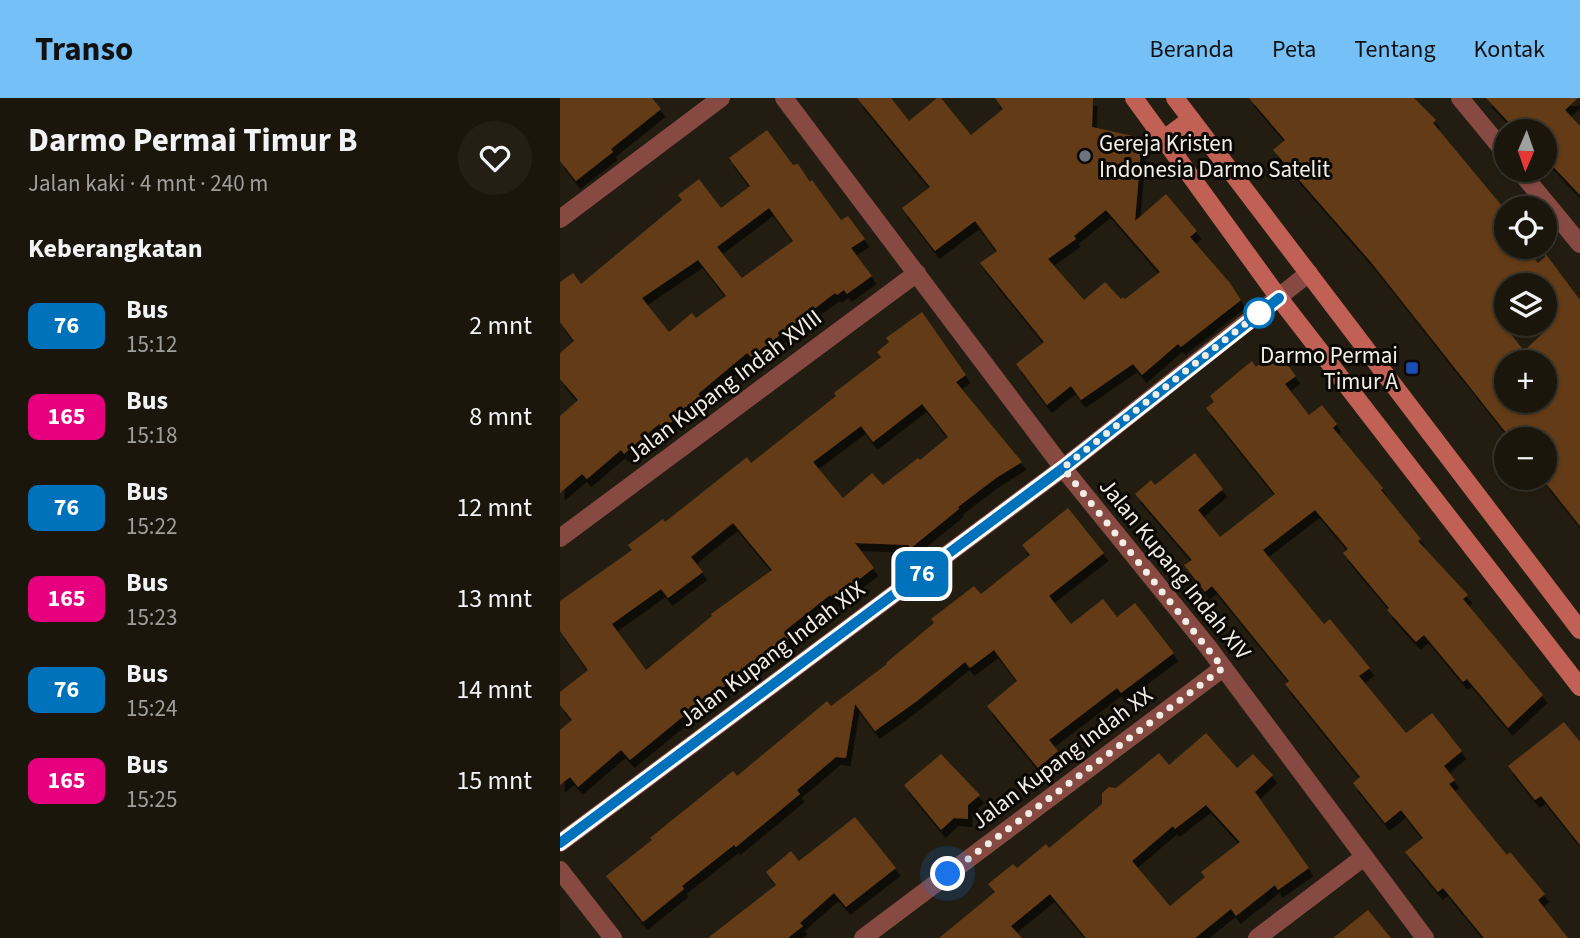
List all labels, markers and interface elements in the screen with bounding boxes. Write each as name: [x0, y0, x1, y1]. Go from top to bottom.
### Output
text: Transo: [35, 26, 133, 73]
text: Beranda: [1150, 32, 1234, 67]
text: Peta: [1272, 32, 1316, 67]
text: Tentang: [1354, 32, 1436, 67]
text: Kontak: [1474, 32, 1545, 67]
text: Darmo Permai Timur B: [28, 117, 357, 164]
north arrow: [1494, 119, 1558, 182]
map controls: [1494, 119, 1557, 490]
button: heart: [458, 121, 532, 195]
place label: Gereja Kristen Indonesia Darmo Satelit: [1099, 127, 1330, 186]
marker: Gereja Kristen Indonesia Darmo Satelit: [1077, 148, 1093, 164]
text: Jalan kaki · 4 mnt · 240 m: [28, 167, 268, 200]
button: locate: [1494, 196, 1557, 259]
text: Keberangkatan: [28, 230, 203, 267]
button: layers: [1494, 273, 1557, 336]
text: Bus: [126, 291, 168, 328]
unlabelled marker: [1244, 298, 1274, 328]
street label: Jalan Kupang Indah XVIII: [619, 301, 829, 471]
text: 2 mnt: [469, 307, 532, 344]
text: 76: [54, 308, 79, 343]
text: 15:12: [126, 328, 177, 361]
place label: Darmo Permai Timur A: [1260, 339, 1399, 398]
button: +: [1494, 350, 1557, 413]
marker: Darmo Permai Timur A: [1404, 360, 1420, 376]
text: Bus: [126, 382, 168, 419]
text: 8 mnt: [469, 398, 532, 435]
text: 165: [47, 399, 86, 434]
text: 15:18: [126, 419, 177, 452]
button: −: [1494, 427, 1557, 490]
street label: Jalan Kupang Indah XIV: [1091, 471, 1259, 667]
text: Bus: [126, 473, 168, 510]
text: 12 mnt: [456, 489, 532, 526]
text: 76: [54, 490, 79, 525]
text: 15:22: [126, 510, 177, 543]
line badge: 76: [890, 551, 954, 597]
text: 76: [909, 556, 935, 591]
text: Bus: [126, 564, 168, 601]
street label: Jalan Kupang Indah XIX: [672, 573, 872, 735]
text: 13 mnt: [456, 580, 532, 617]
text: 165: [47, 581, 86, 616]
text: 15:23: [126, 601, 177, 634]
text: Bus: [126, 655, 168, 692]
text: 14 mnt: [456, 671, 532, 708]
text: 76: [54, 672, 79, 707]
street label: Jalan Kupang Indah XX: [965, 679, 1160, 837]
text: 15:24: [126, 692, 177, 725]
text: Bus: [126, 746, 168, 783]
text: 15 mnt: [456, 762, 532, 799]
text: 165: [47, 763, 86, 798]
text: 15:25: [126, 783, 177, 816]
your location: [930, 856, 965, 891]

